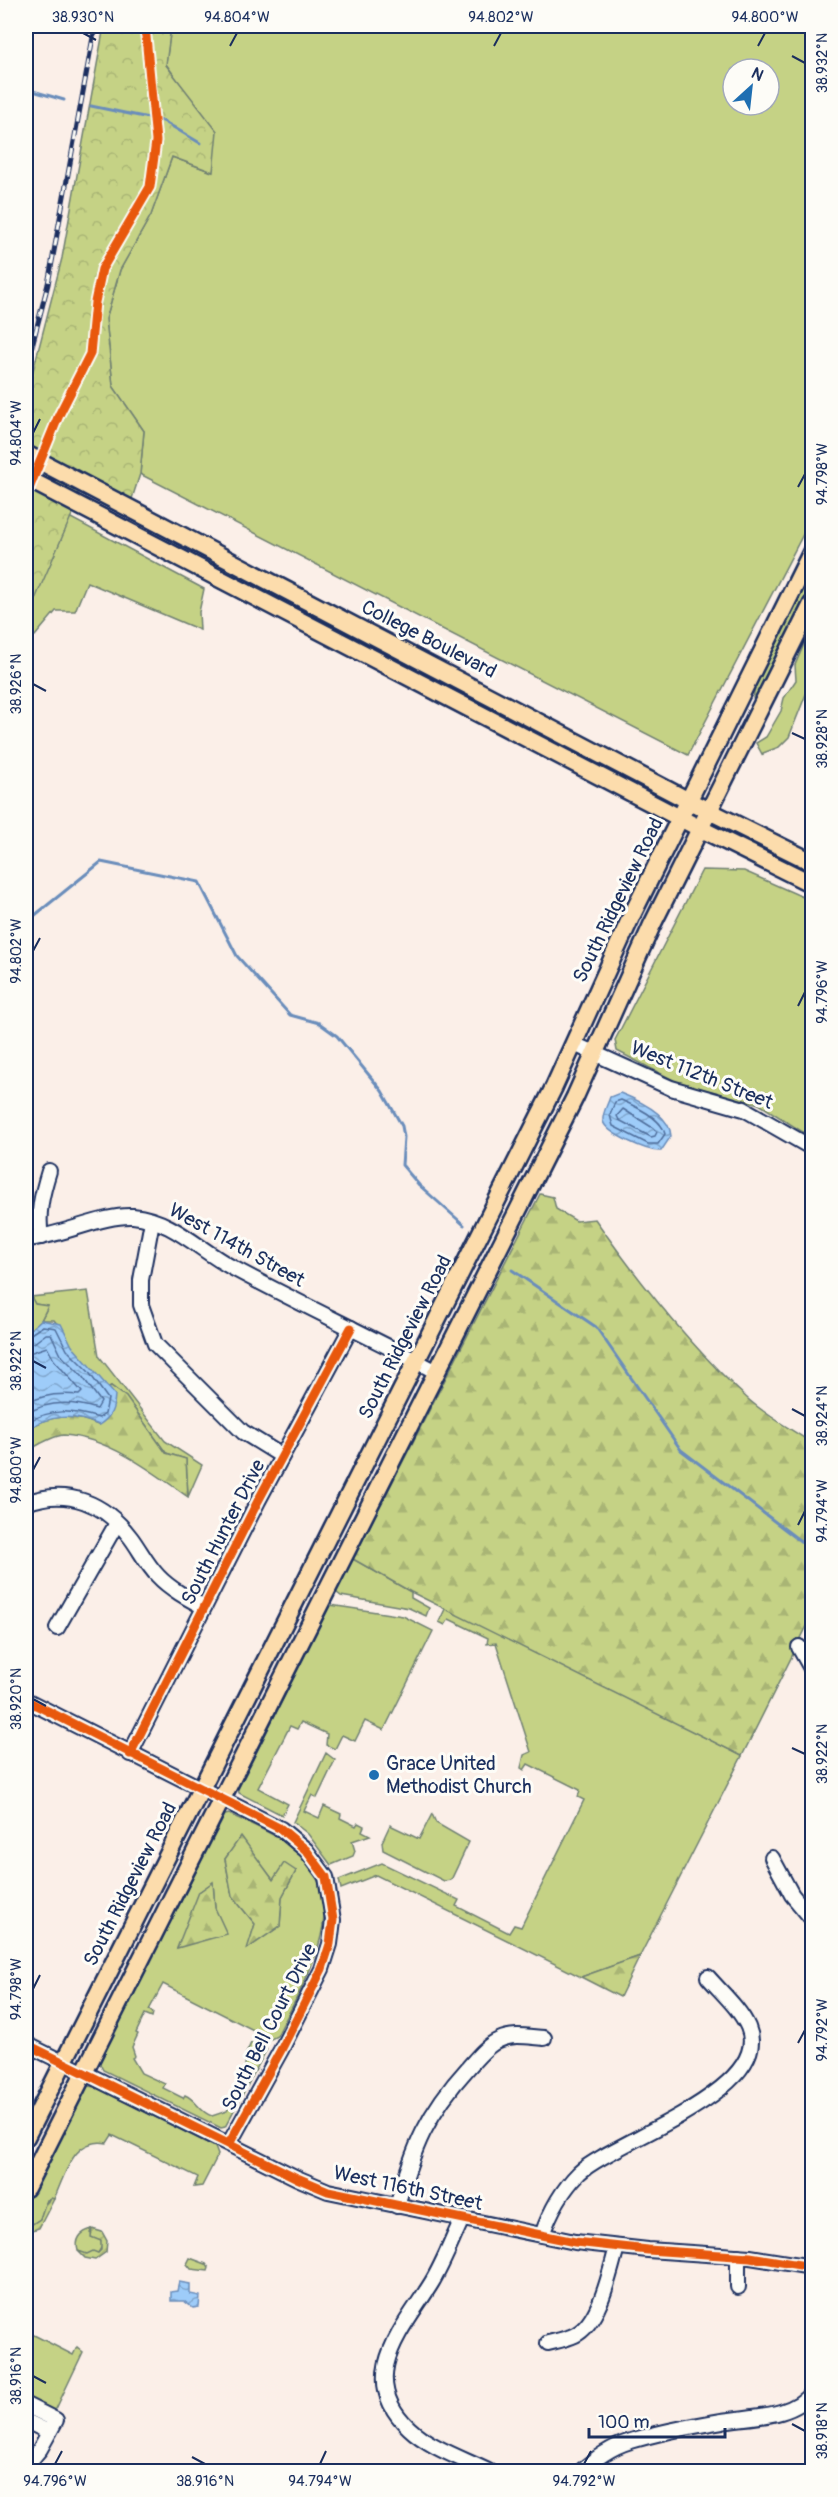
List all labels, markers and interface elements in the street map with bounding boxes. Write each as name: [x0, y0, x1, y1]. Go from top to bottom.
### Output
text: 38.930°N: [52, 8, 114, 27]
text: 94.804°W: [204, 8, 270, 27]
text: 94.802°W: [468, 8, 534, 27]
text: 94.800°W: [731, 8, 799, 27]
text: 38.932°N: [813, 33, 832, 93]
north arrow: [721, 57, 781, 117]
text: N: [748, 63, 767, 86]
text: 94.804°W: [7, 400, 26, 466]
text: 94.798°W: [813, 443, 832, 505]
street label: College Boulevard: [357, 594, 501, 684]
text: 38.926°N: [7, 654, 26, 714]
text: 38.928°N: [813, 709, 832, 769]
street label: South Ridgeview Road: [567, 813, 669, 987]
text: 94.802°W: [7, 918, 26, 984]
text: 94.796°W: [813, 960, 832, 1024]
street label: West 112th Street: [627, 1035, 778, 1115]
street label: West 114th Street: [165, 1197, 310, 1293]
street label: South Ridgeview Road: [353, 1251, 457, 1423]
text: 38.922°N: [7, 1331, 26, 1391]
text: 38.924°N: [813, 1386, 832, 1446]
text: 94.800°W: [7, 1436, 26, 1504]
street label: South Hunter Drive: [176, 1455, 271, 1609]
text: 94.794°W: [813, 1479, 832, 1543]
text: 38.920°N: [7, 1668, 26, 1730]
text: 38.922°N: [813, 1724, 832, 1784]
place label: Grace United Methodist Church: [386, 1751, 532, 1799]
marker: Grace United Methodist Church: [367, 1768, 381, 1782]
street label: South Ridgeview Road: [78, 1798, 182, 1970]
street label: South Bell Court Drive: [216, 1939, 322, 2115]
text: 94.798°W: [7, 1958, 26, 2020]
text: 94.792°W: [813, 1998, 832, 2062]
street label: West 116th Street: [331, 2160, 486, 2216]
text: 38.916°N: [7, 2347, 26, 2405]
scale bar: [589, 2401, 726, 2439]
text: 38.918°N: [813, 2402, 832, 2460]
text: 100 m: [598, 2411, 650, 2434]
text: 94.796°W: [23, 2472, 87, 2491]
text: 38.916°N: [176, 2472, 234, 2491]
text: 94.794°W: [288, 2472, 352, 2491]
text: 94.792°W: [552, 2472, 616, 2491]

